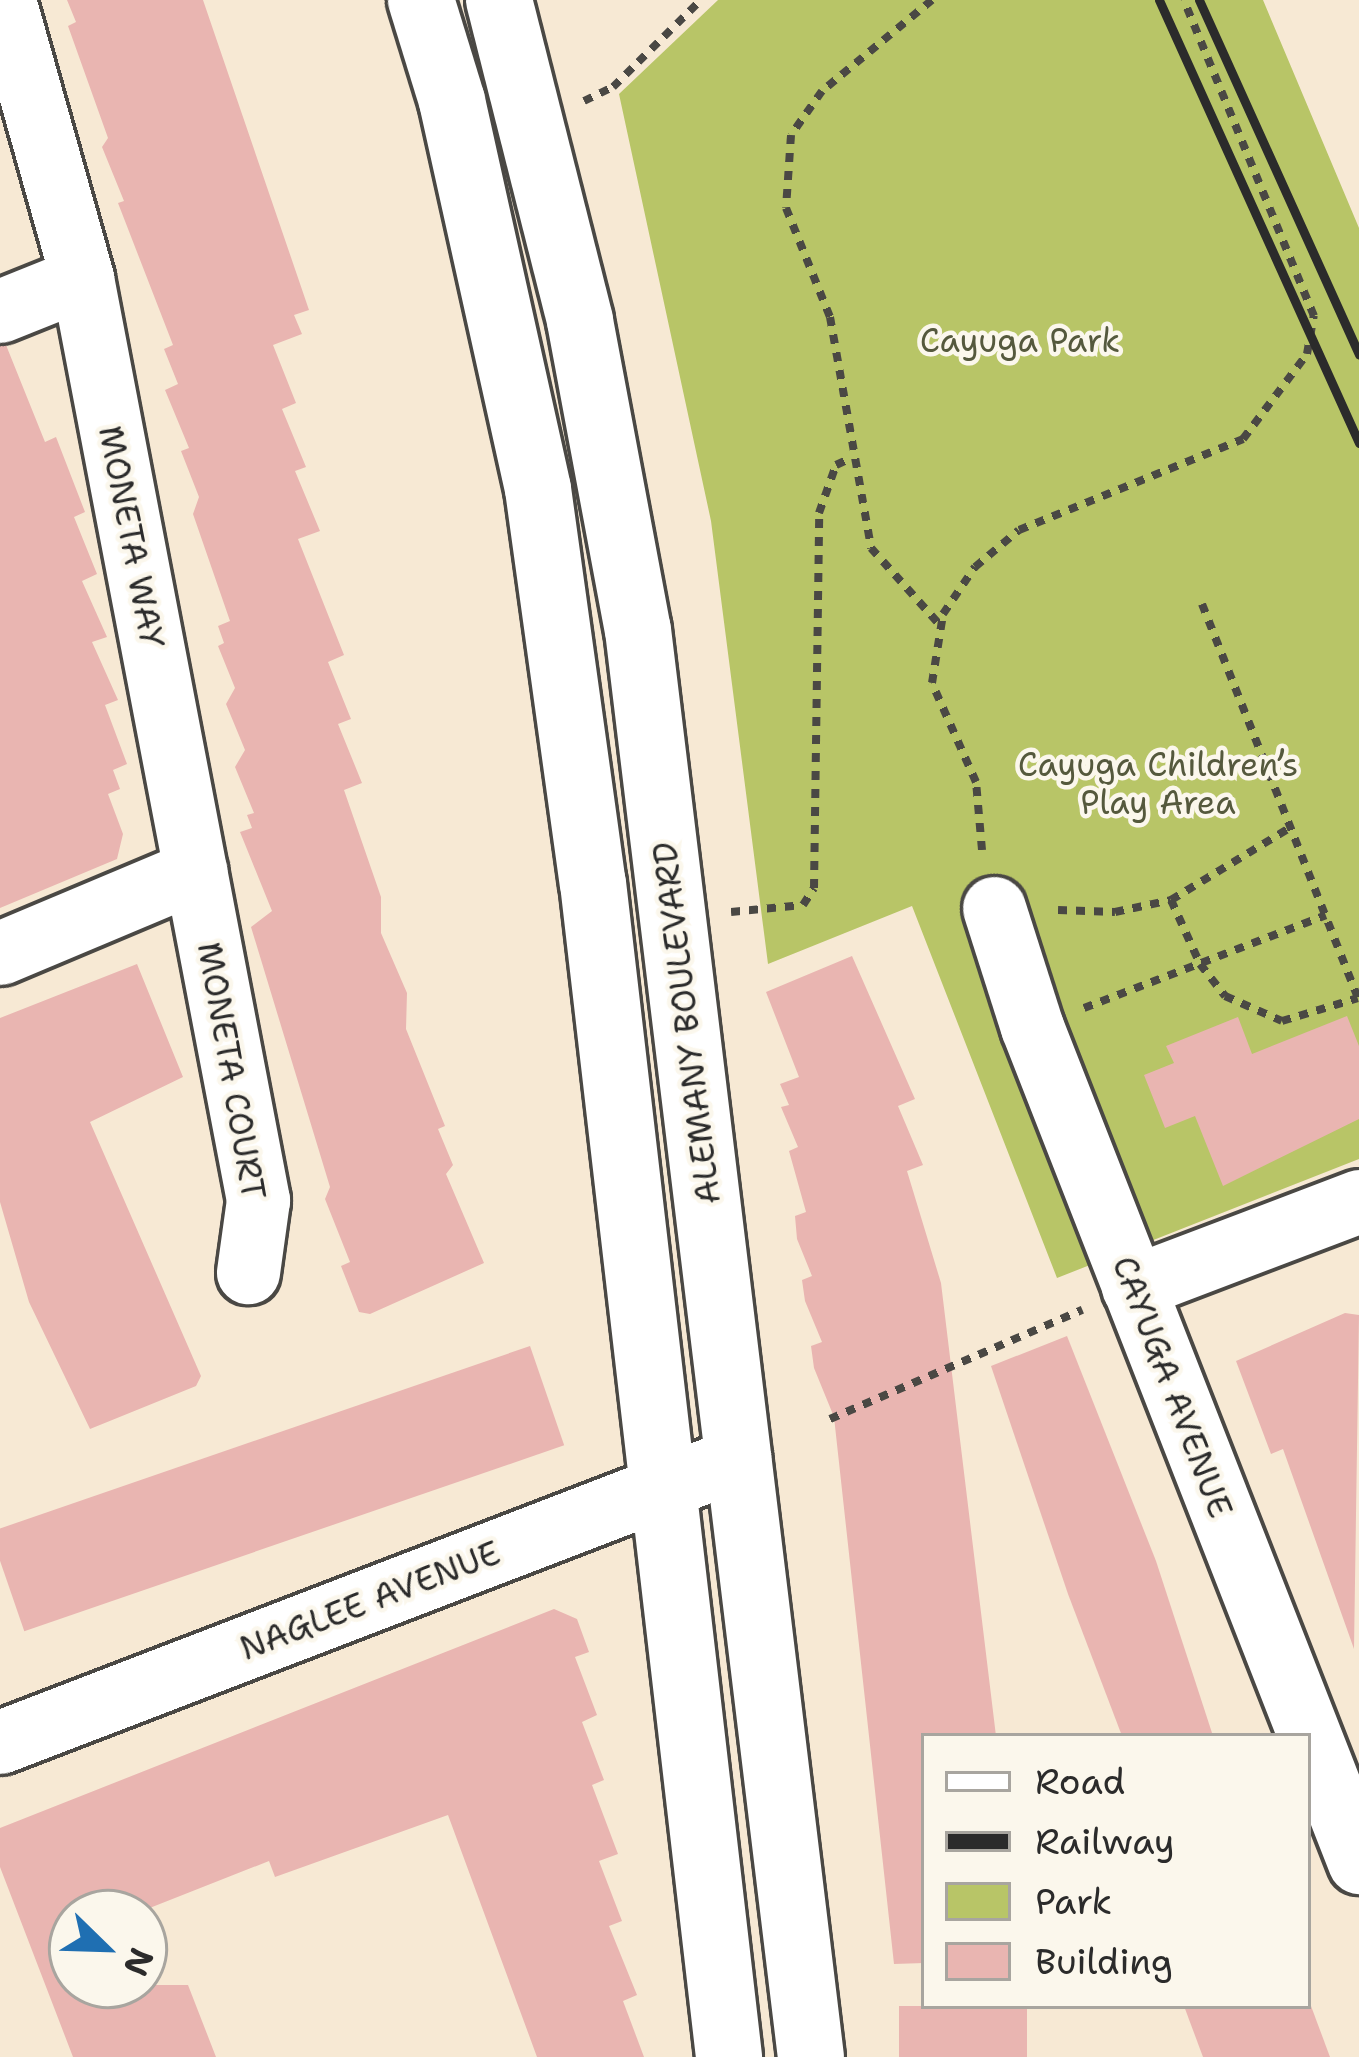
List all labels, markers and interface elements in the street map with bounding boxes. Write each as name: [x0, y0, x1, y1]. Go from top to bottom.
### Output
park label: Cayuga Park: [920, 321, 1120, 361]
street label: MONETA WAY: [90, 422, 172, 652]
park label: Cayuga Children’s Play Area: [1018, 745, 1298, 823]
street label: ALEMANY BOULEVARD: [645, 840, 729, 1206]
street label: MONETA COURT: [189, 939, 273, 1203]
street label: CAYUGA AVENUE: [1104, 1251, 1240, 1523]
street label: NAGLEE AVENUE: [234, 1533, 506, 1669]
legend: [921, 1733, 1311, 2009]
text: Road: [1035, 1757, 1125, 1806]
text: Railway: [1035, 1817, 1175, 1866]
text: Park: [1035, 1877, 1112, 1926]
north arrow: [48, 1889, 168, 2009]
text: Building: [1035, 1937, 1173, 1986]
text: N: [113, 1941, 165, 1983]

